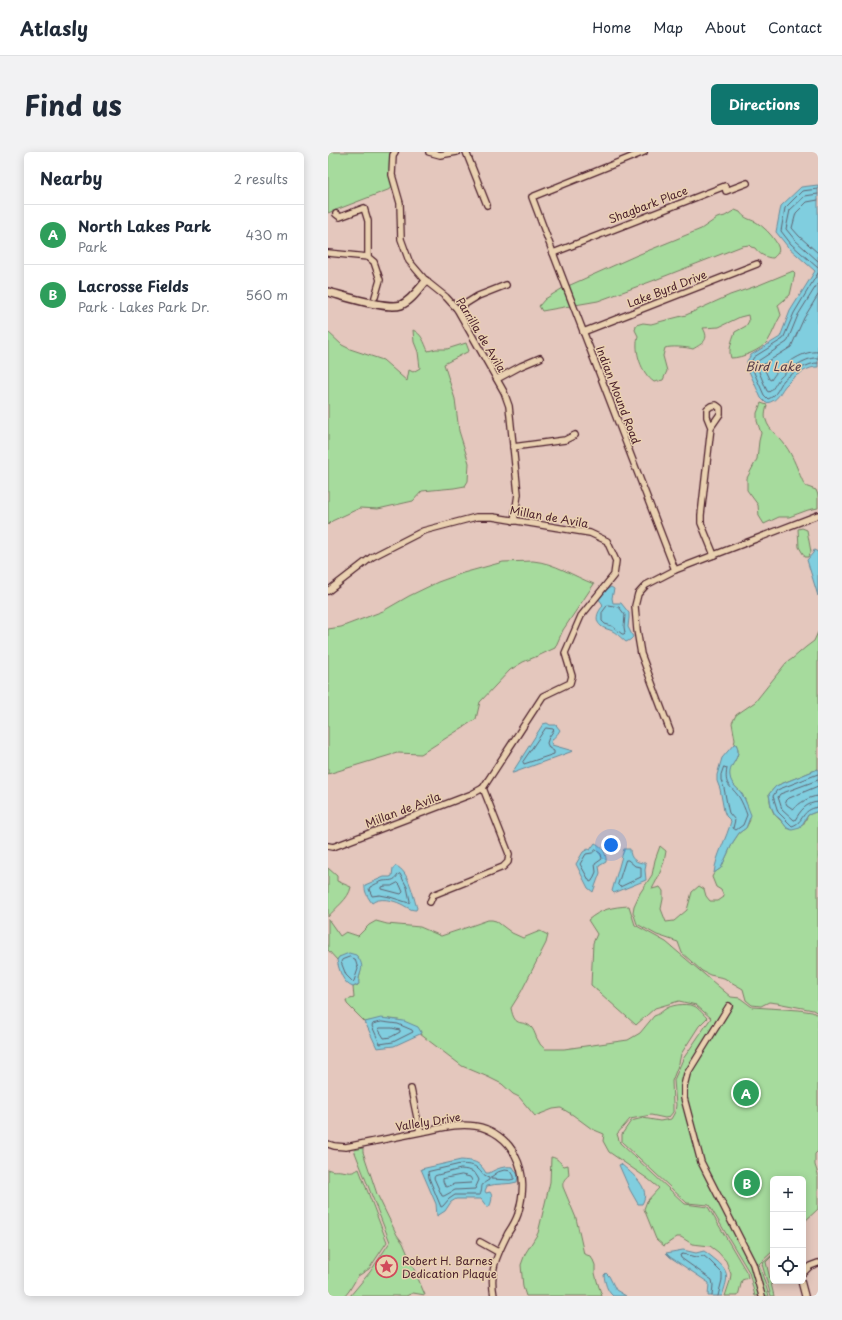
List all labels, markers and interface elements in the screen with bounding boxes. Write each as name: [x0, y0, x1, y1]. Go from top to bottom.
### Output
text: Atlasly: [20, 14, 88, 42]
text: Home: [592, 17, 631, 38]
text: Map: [653, 17, 683, 38]
text: About: [705, 17, 746, 38]
text: Contact: [768, 17, 822, 38]
text: Find us: [24, 83, 122, 126]
button: Directions: [711, 84, 818, 125]
text: Nearby: [40, 165, 102, 191]
text: 2 results: [234, 169, 288, 188]
street label: Shagbark Place: [606, 182, 690, 227]
text: North Lakes Park: [78, 214, 211, 237]
text: A: [48, 225, 58, 244]
text: 430 m: [246, 225, 288, 244]
text: Park: [78, 237, 107, 256]
street label: Lake Byrd Drive: [625, 266, 709, 312]
text: Lacrosse Fields: [78, 274, 189, 297]
text: B: [49, 285, 57, 304]
text: 560 m: [246, 285, 288, 304]
street label: Parrilla de Avila: [452, 294, 511, 375]
text: Park · Lakes Park Dr.: [78, 297, 210, 316]
street label: Indian Mound Road: [592, 343, 645, 447]
water label: Bird Lake: [746, 357, 801, 375]
street label: Millan de Avila: [508, 501, 590, 532]
street label: Millan de Avila: [363, 787, 443, 832]
your location: [601, 835, 621, 855]
pin: A: [733, 1078, 759, 1108]
street label: Vallely Drive: [394, 1108, 462, 1135]
pin: B: [734, 1168, 760, 1198]
map controls: [770, 1176, 806, 1284]
button: +: [770, 1176, 806, 1212]
button: −: [770, 1212, 806, 1248]
button: locate: [770, 1248, 806, 1284]
place label: Robert H. Barnes Dedication Plaque: [402, 1252, 497, 1282]
place icon: Robert H. Barnes Dedication Plaque: [374, 1254, 400, 1280]

